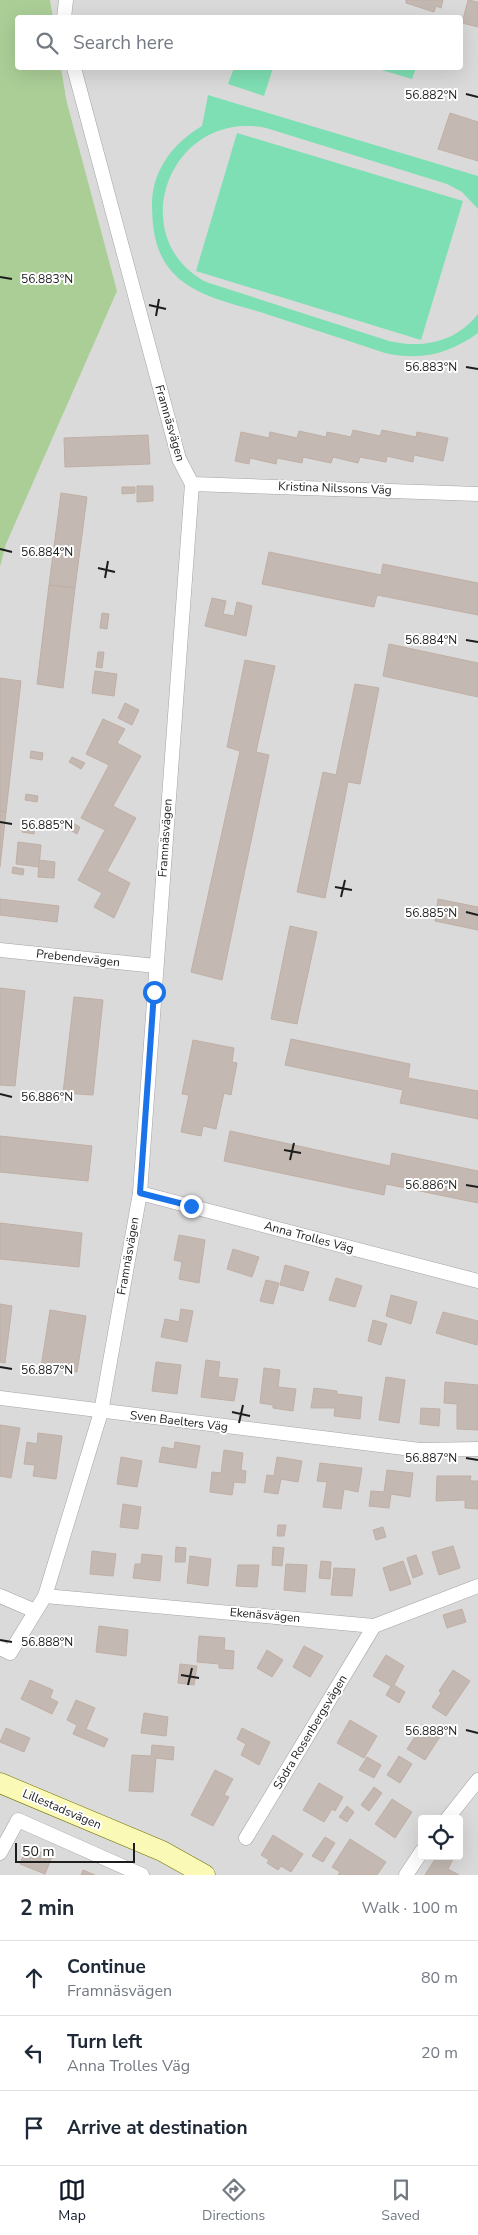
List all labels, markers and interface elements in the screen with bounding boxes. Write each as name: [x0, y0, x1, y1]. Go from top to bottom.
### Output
search box: [15, 15, 463, 70]
icon: search: [33, 29, 61, 57]
text: Search here: [73, 30, 174, 56]
text: 56.882°N: [405, 87, 457, 103]
text: 56.883°N: [21, 271, 73, 287]
text: 56.883°N: [405, 359, 457, 375]
street label: Framnäsvägen: [151, 383, 189, 463]
street label: Kristina Nilssons Väg: [278, 478, 392, 498]
text: 56.884°N: [21, 544, 73, 560]
text: 56.884°N: [405, 632, 457, 648]
street label: Framnäsvägen: [154, 798, 176, 878]
text: 56.885°N: [21, 817, 73, 833]
text: 56.885°N: [405, 905, 457, 921]
street label: Prebendevägen: [35, 946, 121, 970]
route start: [143, 981, 166, 1004]
text: 56.886°N: [21, 1089, 73, 1105]
text: 56.886°N: [405, 1177, 457, 1193]
route end: [180, 1195, 203, 1218]
street label: Framnäsvägen: [113, 1216, 143, 1296]
street label: Anna Trolles Väg: [262, 1217, 356, 1257]
text: 56.887°N: [21, 1362, 73, 1378]
street label: Sven Baelters Väg: [129, 1407, 229, 1435]
text: 56.887°N: [405, 1450, 457, 1466]
street label: Ekenäsvägen: [229, 1604, 301, 1626]
text: 56.888°N: [21, 1634, 73, 1650]
street label: Södra Rosenbergsvägen: [269, 1672, 351, 1792]
text: 56.888°N: [405, 1723, 457, 1739]
street label: Lillestadsvägen: [20, 1785, 104, 1833]
map controls: [418, 1815, 463, 1860]
button: locate: [418, 1815, 463, 1860]
scale bar: [15, 1840, 135, 1863]
text: 50 m: [22, 1842, 54, 1861]
text: 2 min: [20, 1894, 74, 1922]
text: Walk · 100 m: [362, 1897, 458, 1919]
text: Continue: [67, 1954, 146, 1980]
icon: ahead: [20, 1964, 48, 1992]
text: 80 m: [421, 1967, 458, 1989]
text: Framnäsvägen: [67, 1980, 172, 2002]
text: Turn left: [67, 2029, 142, 2055]
icon: left: [20, 2039, 48, 2067]
text: 20 m: [421, 2042, 458, 2064]
text: Anna Trolles Väg: [67, 2055, 190, 2077]
icon: arrive: [20, 2114, 48, 2142]
text: Arrive at destination: [67, 2115, 248, 2141]
tab: Map: [58, 2176, 86, 2225]
tab: Directions: [202, 2176, 265, 2225]
tab: Saved: [381, 2176, 420, 2225]

